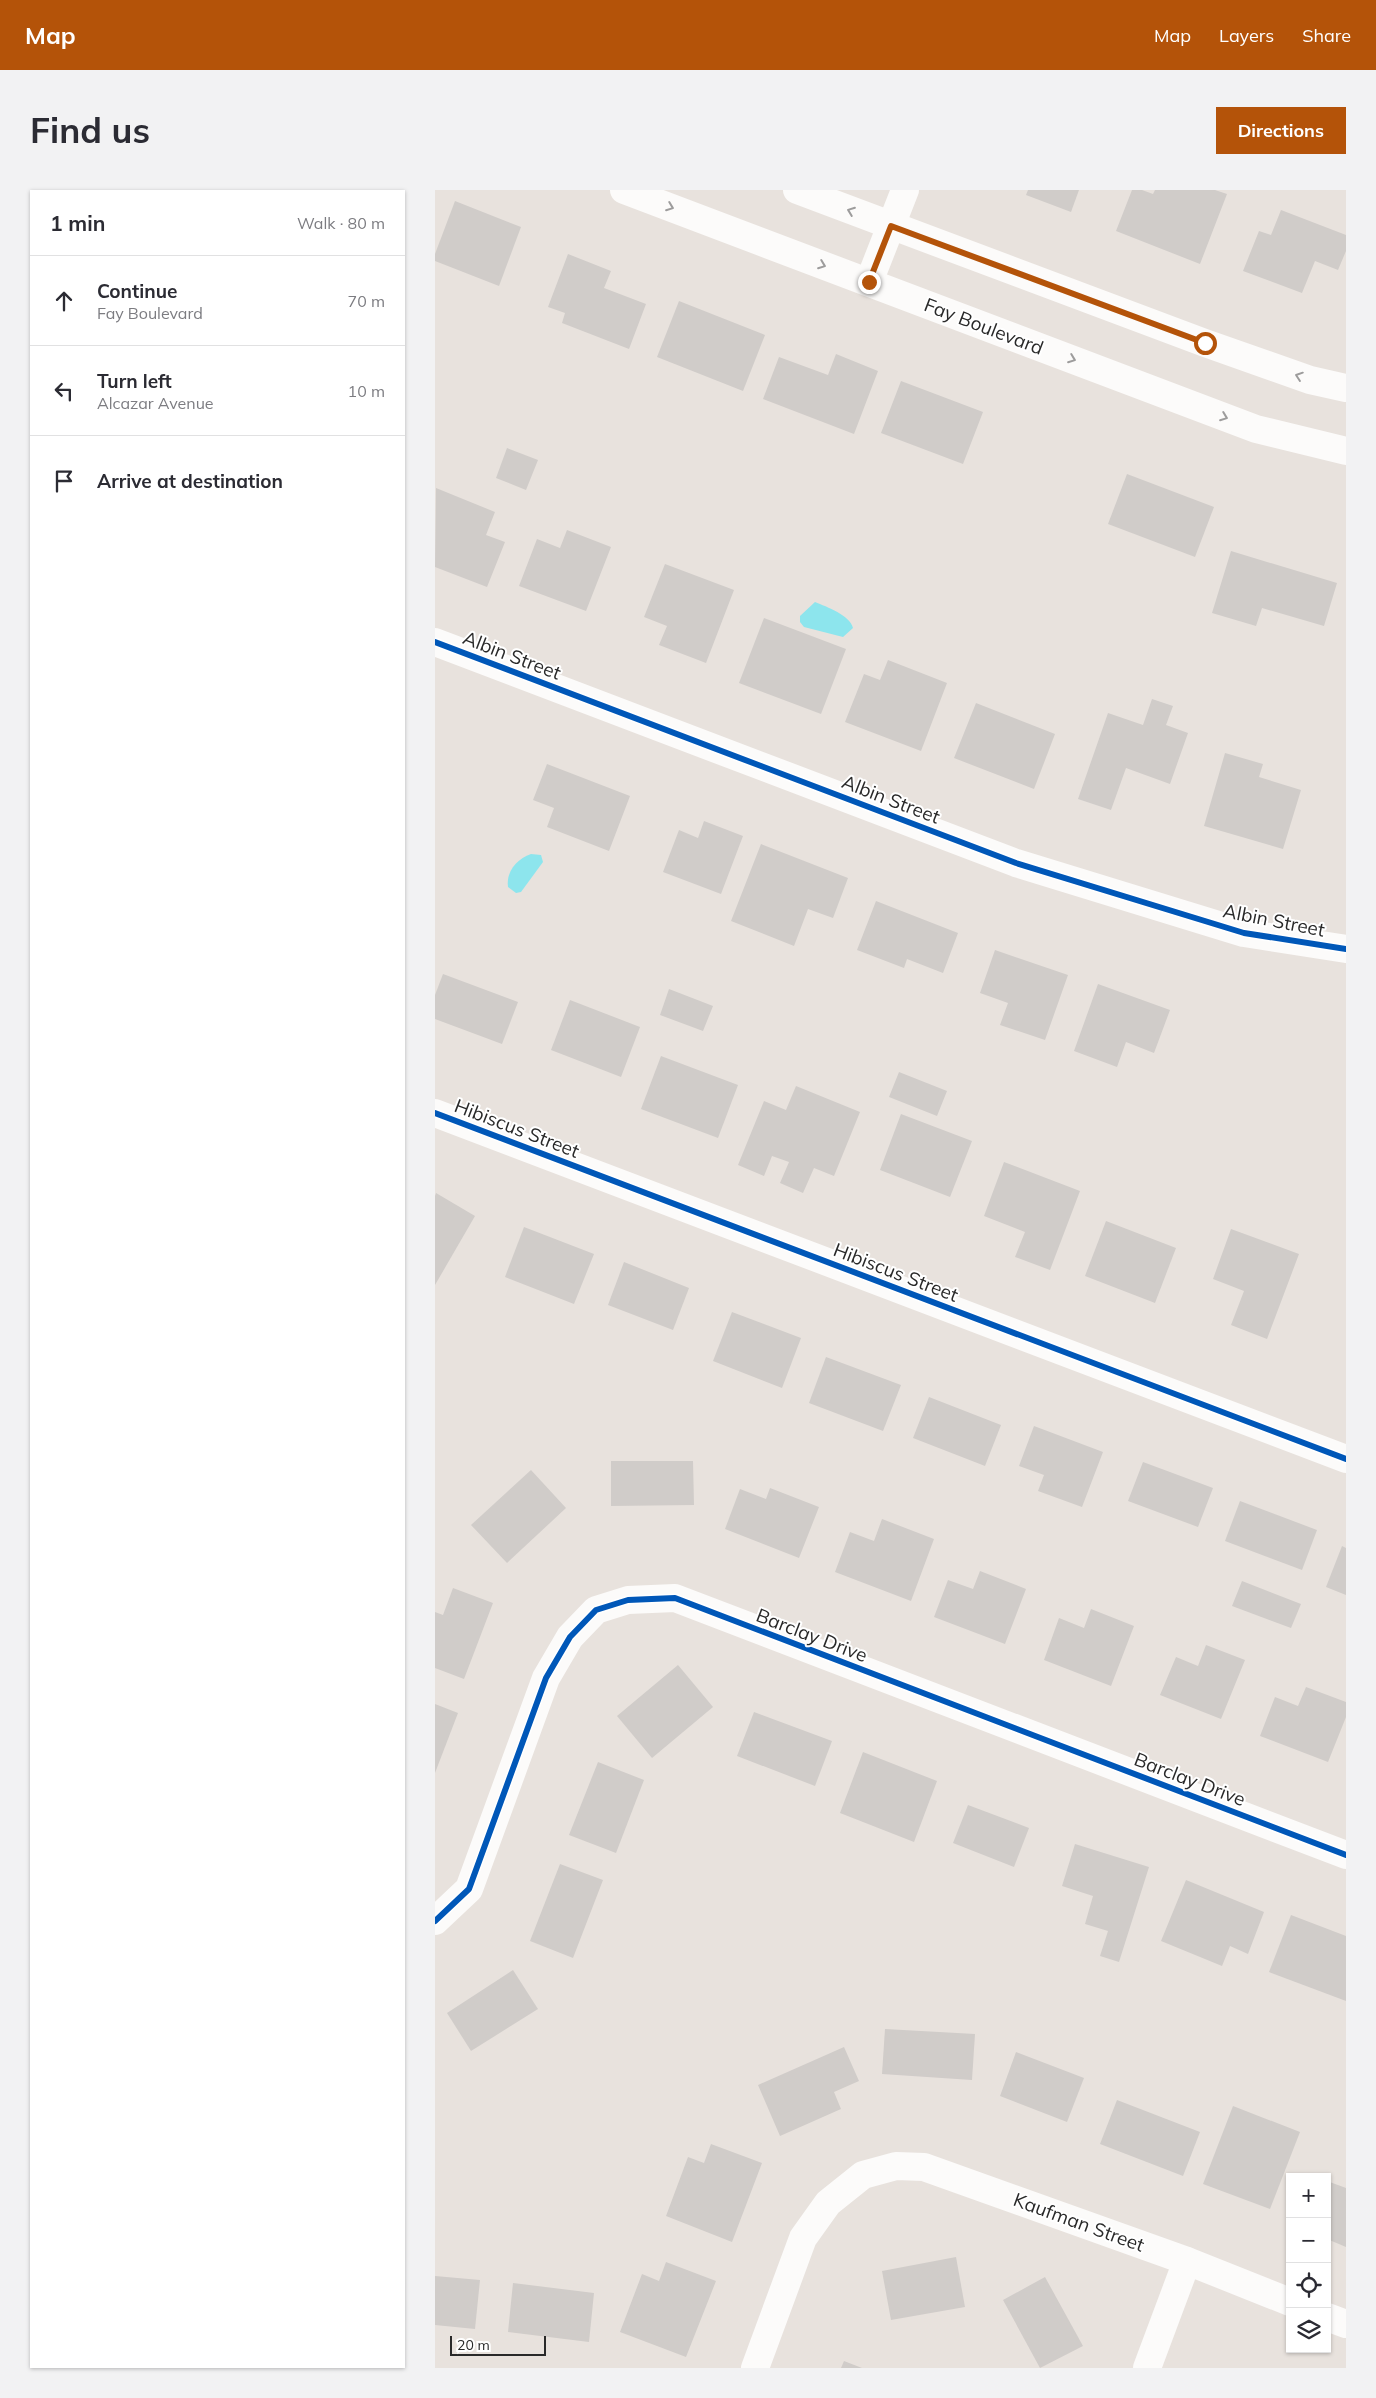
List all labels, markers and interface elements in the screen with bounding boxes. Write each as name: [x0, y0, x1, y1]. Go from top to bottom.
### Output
text: Map: [25, 20, 76, 50]
text: Map: [1154, 24, 1191, 47]
text: Layers: [1219, 24, 1274, 47]
text: Share: [1302, 24, 1351, 47]
button: Directions: [1216, 107, 1346, 154]
text: Find us: [30, 108, 150, 152]
one-way arrow: [665, 201, 674, 211]
one-way arrow: [847, 207, 856, 217]
text: 1 min: [50, 210, 105, 236]
text: Walk · 80 m: [297, 213, 385, 233]
one-way arrow: [817, 259, 826, 269]
route end: [858, 271, 881, 294]
text: Continue: [97, 279, 177, 303]
icon: ahead: [50, 287, 78, 315]
text: 70 m: [348, 291, 385, 311]
street label: Fay Boulevard: [921, 292, 1047, 360]
text: Fay Boulevard: [97, 303, 203, 323]
route start: [1194, 332, 1217, 355]
one-way arrow: [1067, 353, 1076, 363]
text: Turn left: [97, 369, 172, 393]
one-way arrow: [1295, 372, 1304, 382]
icon: left: [50, 377, 78, 405]
text: 10 m: [348, 381, 385, 401]
text: Alcazar Avenue: [97, 393, 214, 413]
one-way arrow: [1219, 411, 1228, 421]
icon: arrive: [50, 467, 78, 495]
text: Arrive at destination: [97, 469, 283, 493]
street label: Albin Street: [460, 625, 565, 685]
street label: Albin Street: [839, 769, 944, 829]
street label: Albin Street: [1221, 898, 1327, 942]
street label: Hibiscus Street: [451, 1093, 583, 1163]
street label: Hibiscus Street: [830, 1237, 962, 1307]
street label: Barclay Drive: [753, 1603, 871, 1667]
street label: Barclay Drive: [1131, 1747, 1249, 1811]
map controls: [1286, 2173, 1331, 2353]
button: +: [1286, 2173, 1331, 2218]
street label: Kaufman Street: [1010, 2187, 1148, 2257]
button: −: [1286, 2218, 1331, 2263]
button: locate: [1286, 2263, 1331, 2308]
button: layers: [1286, 2308, 1331, 2353]
scale bar: [450, 2333, 546, 2356]
text: 20 m: [457, 2336, 490, 2354]

